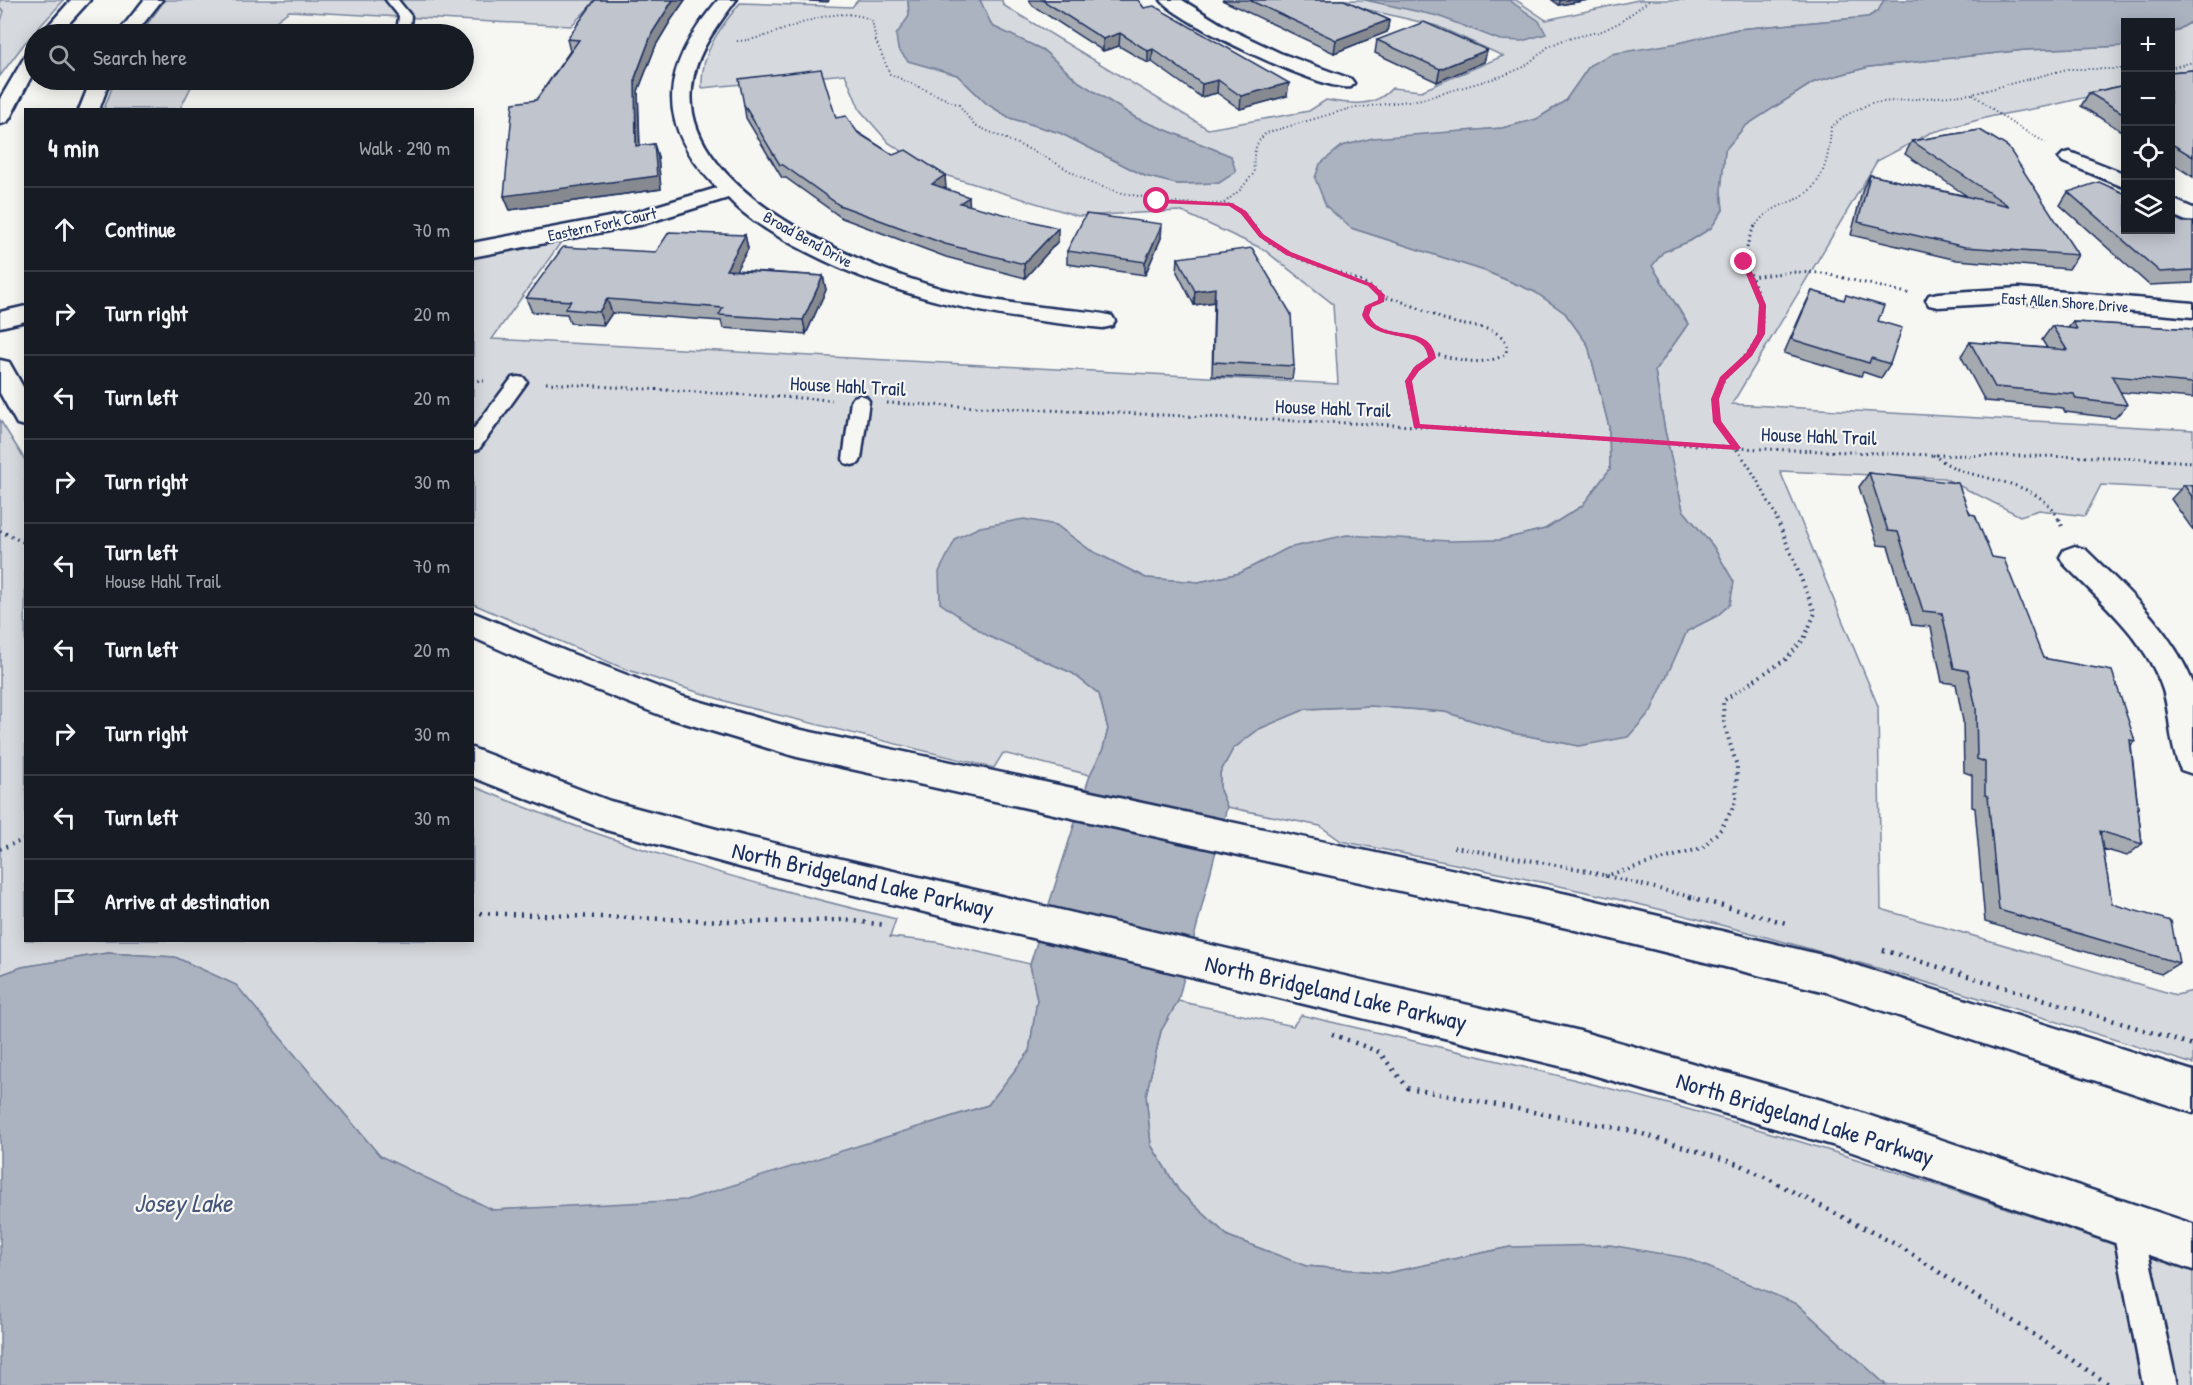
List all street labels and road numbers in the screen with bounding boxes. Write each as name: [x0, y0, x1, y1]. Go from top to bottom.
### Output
street label: Eastern Fork Court: [546, 202, 659, 246]
street label: Broad Bend Drive: [760, 205, 857, 273]
street label: East Allen Shore Drive: [2001, 287, 2130, 317]
street label: House Hahl Trail: [789, 369, 907, 402]
street label: House Hahl Trail: [1275, 392, 1392, 423]
street label: House Hahl Trail: [1761, 420, 1878, 451]
street label: North Bridgeland Lake Parkway: [729, 833, 997, 925]
street label: North Bridgeland Lake Parkway: [1202, 946, 1470, 1038]
street label: North Bridgeland Lake Parkway: [1673, 1064, 1938, 1172]

